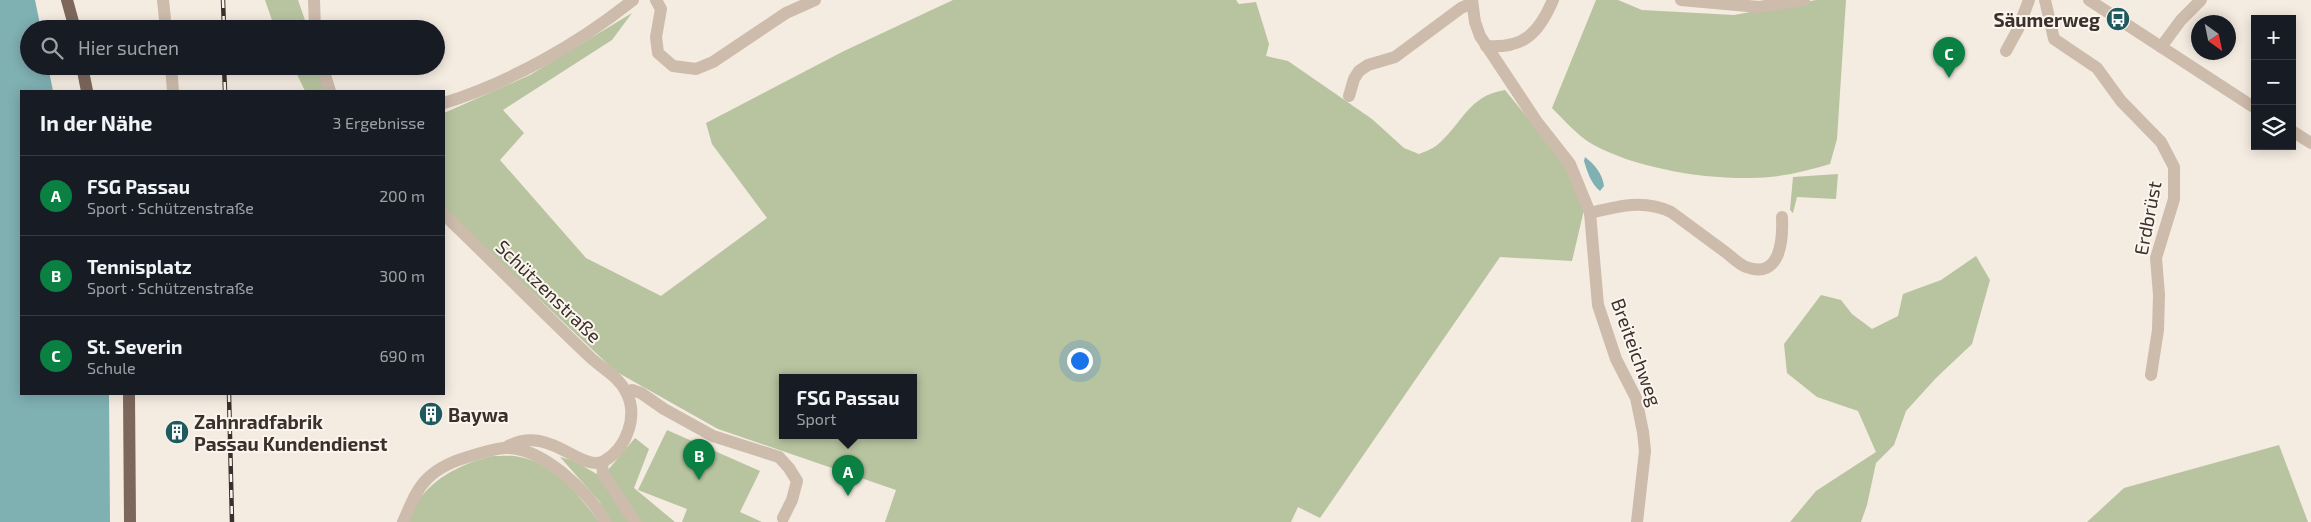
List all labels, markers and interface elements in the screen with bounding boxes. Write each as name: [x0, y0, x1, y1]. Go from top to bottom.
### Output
bus stop icon: Säumerweg: [2105, 6, 2131, 32]
place label: Säumerweg: [1993, 8, 2100, 31]
north arrow: [2191, 15, 2236, 60]
map controls: [2251, 15, 2296, 150]
button: +: [2251, 15, 2296, 60]
search box: [20, 20, 445, 75]
icon: search: [38, 34, 66, 62]
text: Hier suchen: [78, 36, 179, 59]
pin: C: [1933, 37, 1965, 78]
button: −: [2251, 60, 2296, 105]
button: layers: [2251, 105, 2296, 150]
text: In der Nähe: [40, 110, 152, 135]
text: 3 Ergebnisse: [333, 113, 425, 132]
text: FSG Passau: [87, 175, 190, 198]
street label: Erdbrüst: [2129, 179, 2165, 257]
text: A: [51, 186, 61, 205]
text: 200 m: [379, 186, 425, 205]
text: Sport · Schützenstraße: [87, 198, 254, 217]
street label: Schützenstraße: [491, 235, 607, 347]
text: Tennisplatz: [87, 255, 192, 278]
text: B: [51, 266, 61, 285]
text: 300 m: [379, 266, 425, 285]
text: Sport · Schützenstraße: [87, 278, 254, 297]
street label: Breiteichweg: [1607, 295, 1667, 409]
text: St. Severin: [87, 335, 182, 358]
text: C: [51, 346, 61, 365]
text: 690 m: [379, 346, 425, 365]
your location: [1067, 348, 1093, 374]
text: Schule: [87, 358, 136, 377]
popup: [779, 374, 917, 439]
text: FSG Passau: [797, 386, 899, 409]
building icon: Baywa: [418, 401, 444, 427]
place label: Baywa: [448, 403, 509, 427]
text: Sport: [797, 409, 836, 428]
place label: Zahnradfabrik Passau Kundendienst: [194, 410, 388, 455]
building icon: Zahnradfabrik Passau Kundendienst: [164, 419, 190, 445]
pin: B: [683, 439, 715, 480]
pin: A: [832, 455, 864, 496]

